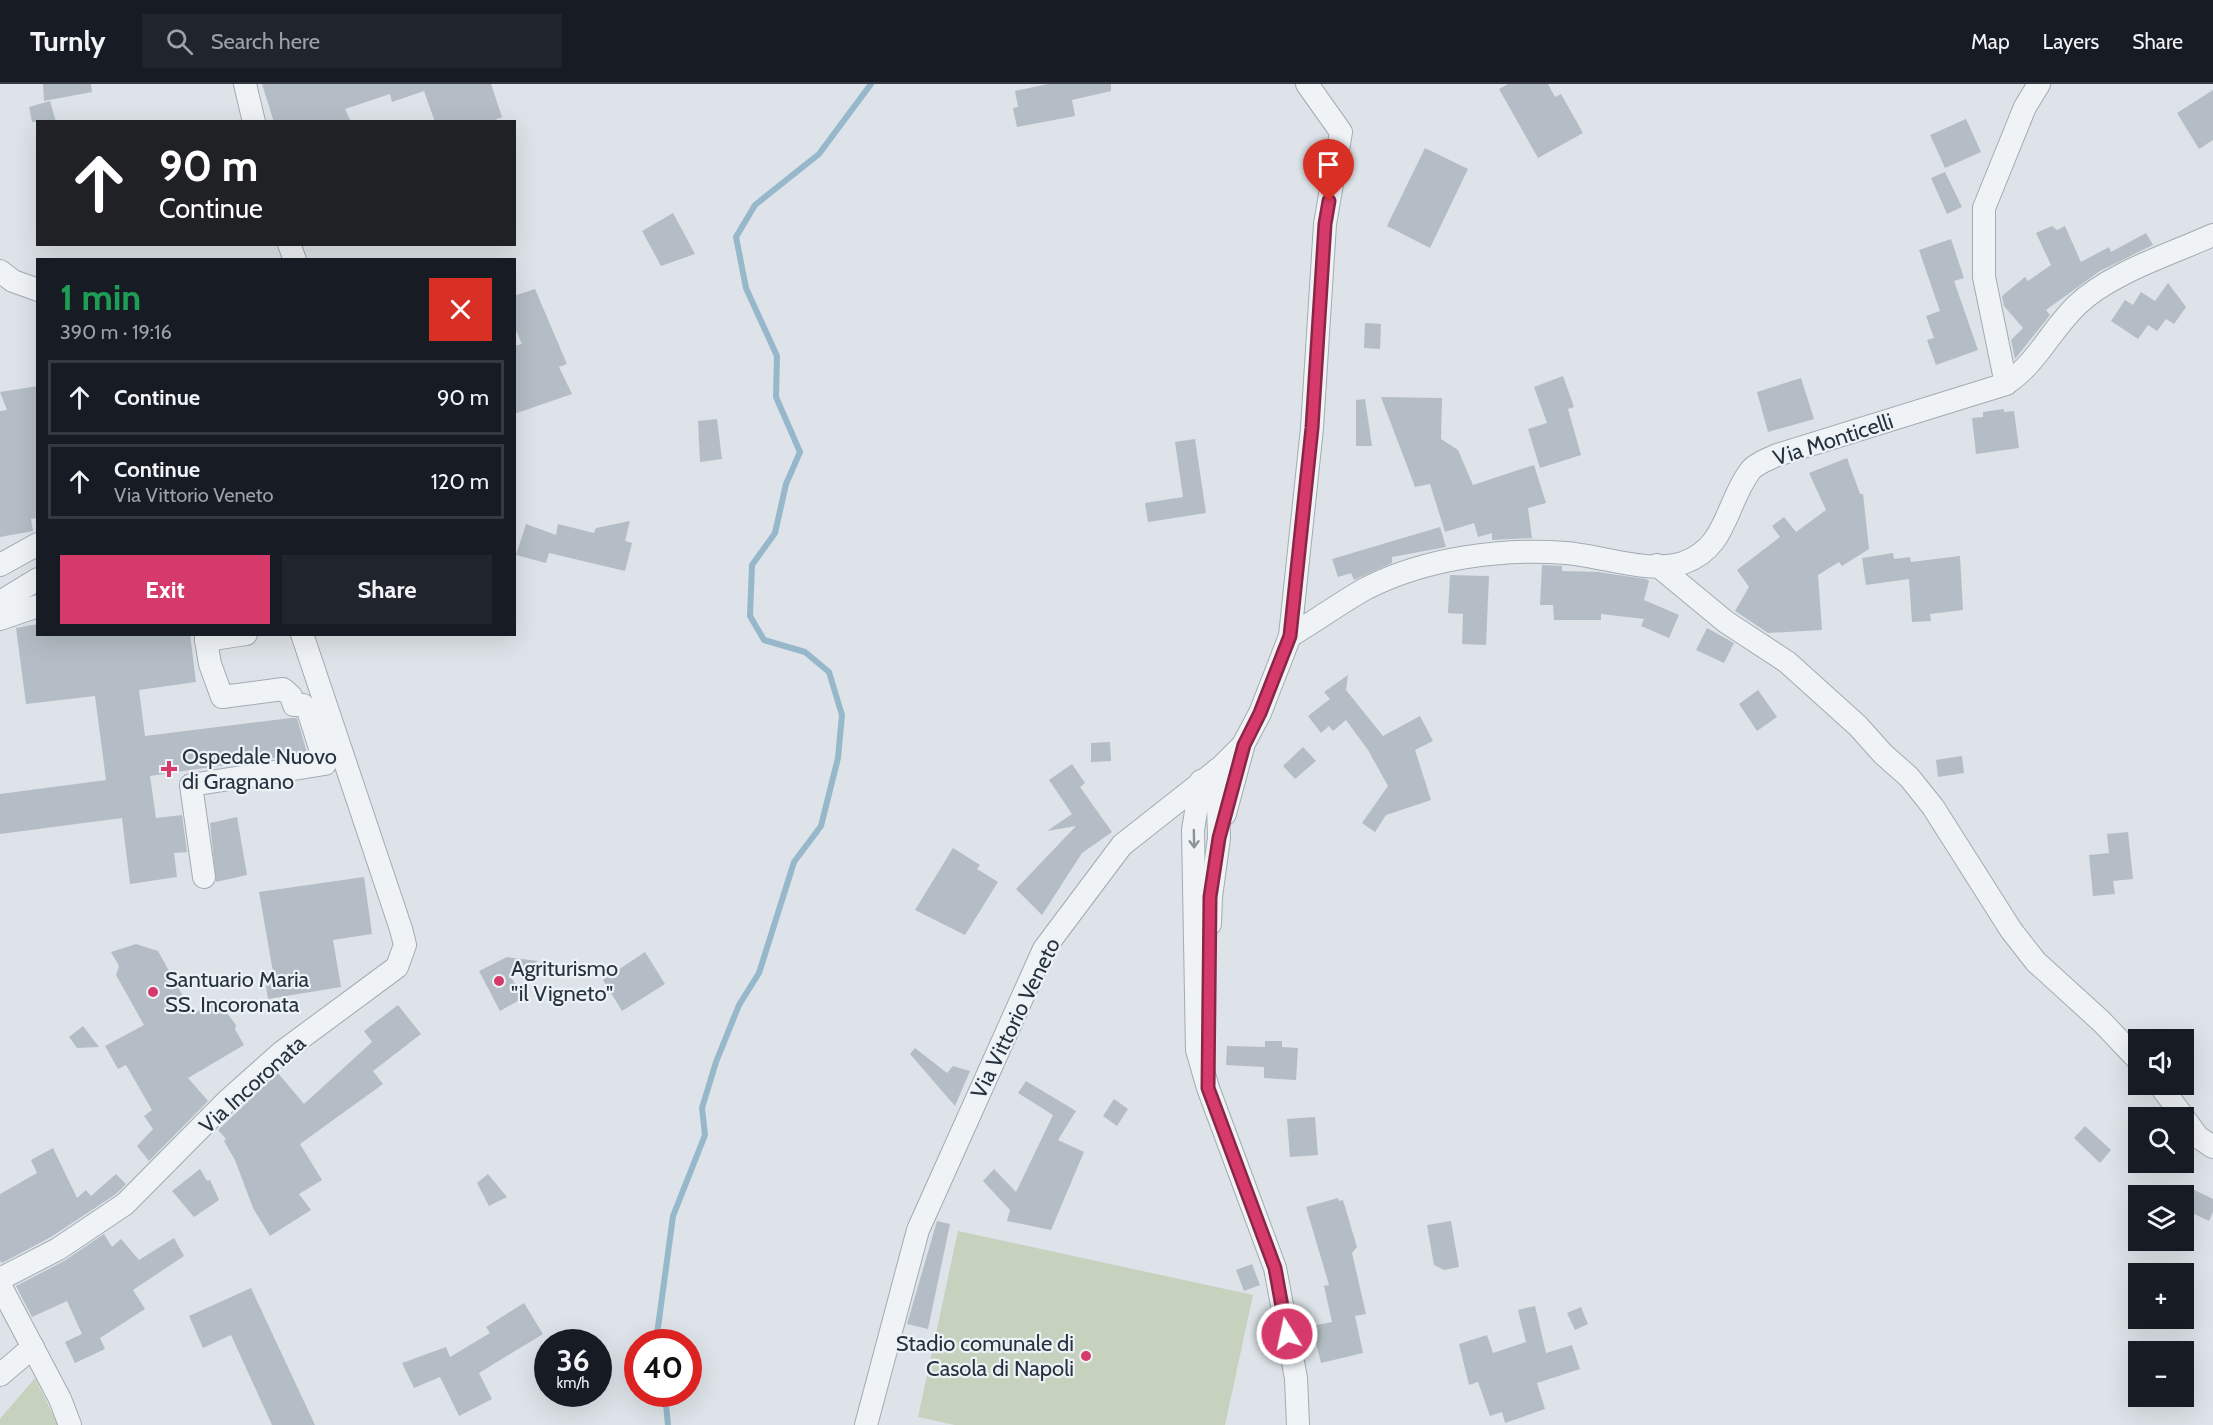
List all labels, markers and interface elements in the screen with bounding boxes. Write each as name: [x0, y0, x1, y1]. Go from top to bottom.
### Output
search box: [142, 14, 562, 68]
text: Turnly: [30, 24, 106, 58]
icon: search: [163, 25, 196, 58]
text: Search here: [211, 28, 320, 55]
text: Map: [1971, 29, 2010, 54]
text: Layers: [2043, 29, 2099, 54]
text: Share: [2132, 29, 2183, 54]
pin: [1303, 139, 1354, 201]
text: 90 m: [159, 140, 258, 192]
icon: ahead: [60, 144, 138, 222]
icon: arrive: [1312, 148, 1345, 181]
text: Continue: [159, 192, 263, 225]
text: 1 min: [60, 275, 141, 319]
button: close: [429, 278, 492, 341]
text: 390 m · 19:16: [60, 320, 172, 344]
icon: ahead: [63, 381, 96, 414]
text: Continue: [114, 384, 200, 411]
text: 90 m: [437, 384, 489, 411]
street label: Via Monticelli: [1770, 407, 1897, 472]
text: Continue: [114, 456, 200, 483]
icon: ahead: [63, 465, 96, 498]
text: 120 m: [431, 468, 489, 495]
text: Via Vittorio Veneto: [114, 483, 274, 507]
button: Exit: [60, 555, 270, 624]
button: Share: [282, 555, 492, 624]
place label: Ospedale Nuovo di Gragnano: [182, 743, 337, 795]
marker: Ospedale Nuovo di Gragnano: [160, 760, 178, 778]
one-way arrow: [1188, 829, 1199, 849]
street label: Via Vittorio Veneto: [965, 933, 1066, 1103]
place label: Agriturismo "il Vigneto": [511, 955, 618, 1007]
place label: Santuario Maria SS. Incoronata: [165, 966, 310, 1018]
marker: Agriturismo "il Vigneto": [492, 974, 506, 988]
marker: Santuario Maria SS. Incoronata: [146, 985, 160, 999]
street label: Via Incoronata: [194, 1029, 311, 1139]
map controls: [2128, 1029, 2194, 1407]
button: sound: [2128, 1029, 2194, 1095]
button: search: [2128, 1107, 2194, 1173]
button: layers: [2128, 1185, 2194, 1251]
button: +: [2128, 1263, 2194, 1329]
position arrow: [1255, 1302, 1319, 1366]
speed limit sign: 40: [624, 1329, 702, 1407]
place label: Stadio comunale di Casola di Napoli: [896, 1330, 1074, 1382]
button: −: [2128, 1341, 2194, 1407]
text: 36: [556, 1342, 590, 1379]
marker: Stadio comunale di Casola di Napoli: [1079, 1349, 1093, 1363]
text: km/h: [557, 1374, 589, 1392]

